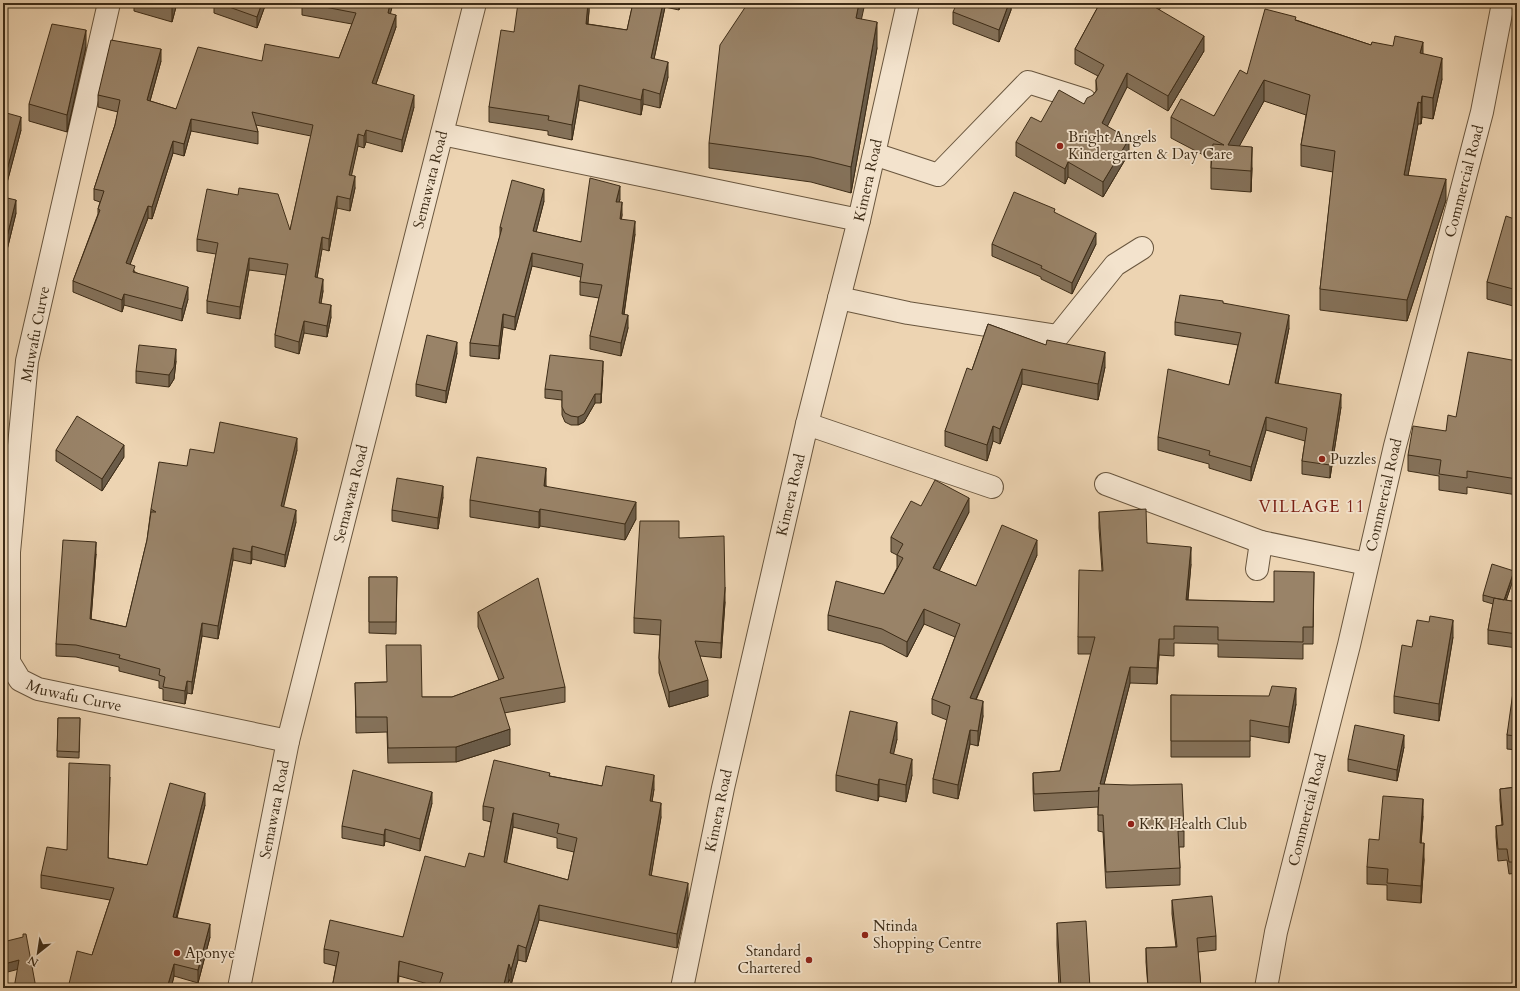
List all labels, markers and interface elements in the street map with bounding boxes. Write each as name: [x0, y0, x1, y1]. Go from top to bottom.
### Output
street label: Commercial Road: [1440, 123, 1488, 240]
place label: Bright Angels Kindergarten & Day Care: [1068, 127, 1233, 164]
street label: Semawata Road: [408, 128, 452, 231]
street label: Kimera Road: [849, 137, 887, 223]
marker: Bright Angels Kindergarten & Day Care: [1055, 141, 1065, 151]
street label: Muwafu Curve: [16, 284, 54, 384]
street label: Commercial Road: [1361, 436, 1407, 554]
street label: Semawata Road: [329, 443, 373, 545]
place label: Puzzles: [1330, 449, 1376, 469]
street label: Kimera Road: [771, 452, 810, 538]
marker: Puzzles: [1317, 454, 1327, 464]
district label: VILLAGE 11: [1259, 495, 1365, 518]
street label: Muwafu Curve: [23, 675, 124, 716]
street label: Commercial Road: [1283, 751, 1331, 868]
street label: Semawata Road: [255, 758, 294, 861]
street label: Kimera Road: [700, 767, 737, 854]
place label: K.K Health Club: [1139, 814, 1247, 834]
marker: K.K Health Club: [1126, 819, 1136, 829]
place label: Ntinda Shopping Centre: [873, 916, 982, 953]
marker: Ntinda Shopping Centre: [860, 930, 870, 940]
north arrow: [18, 933, 58, 973]
place label: Standard Chartered: [738, 941, 801, 978]
place label: Aponye: [185, 943, 235, 963]
marker: Aponye: [172, 948, 182, 958]
text: N: [25, 952, 41, 970]
marker: Standard Chartered: [804, 955, 814, 965]

